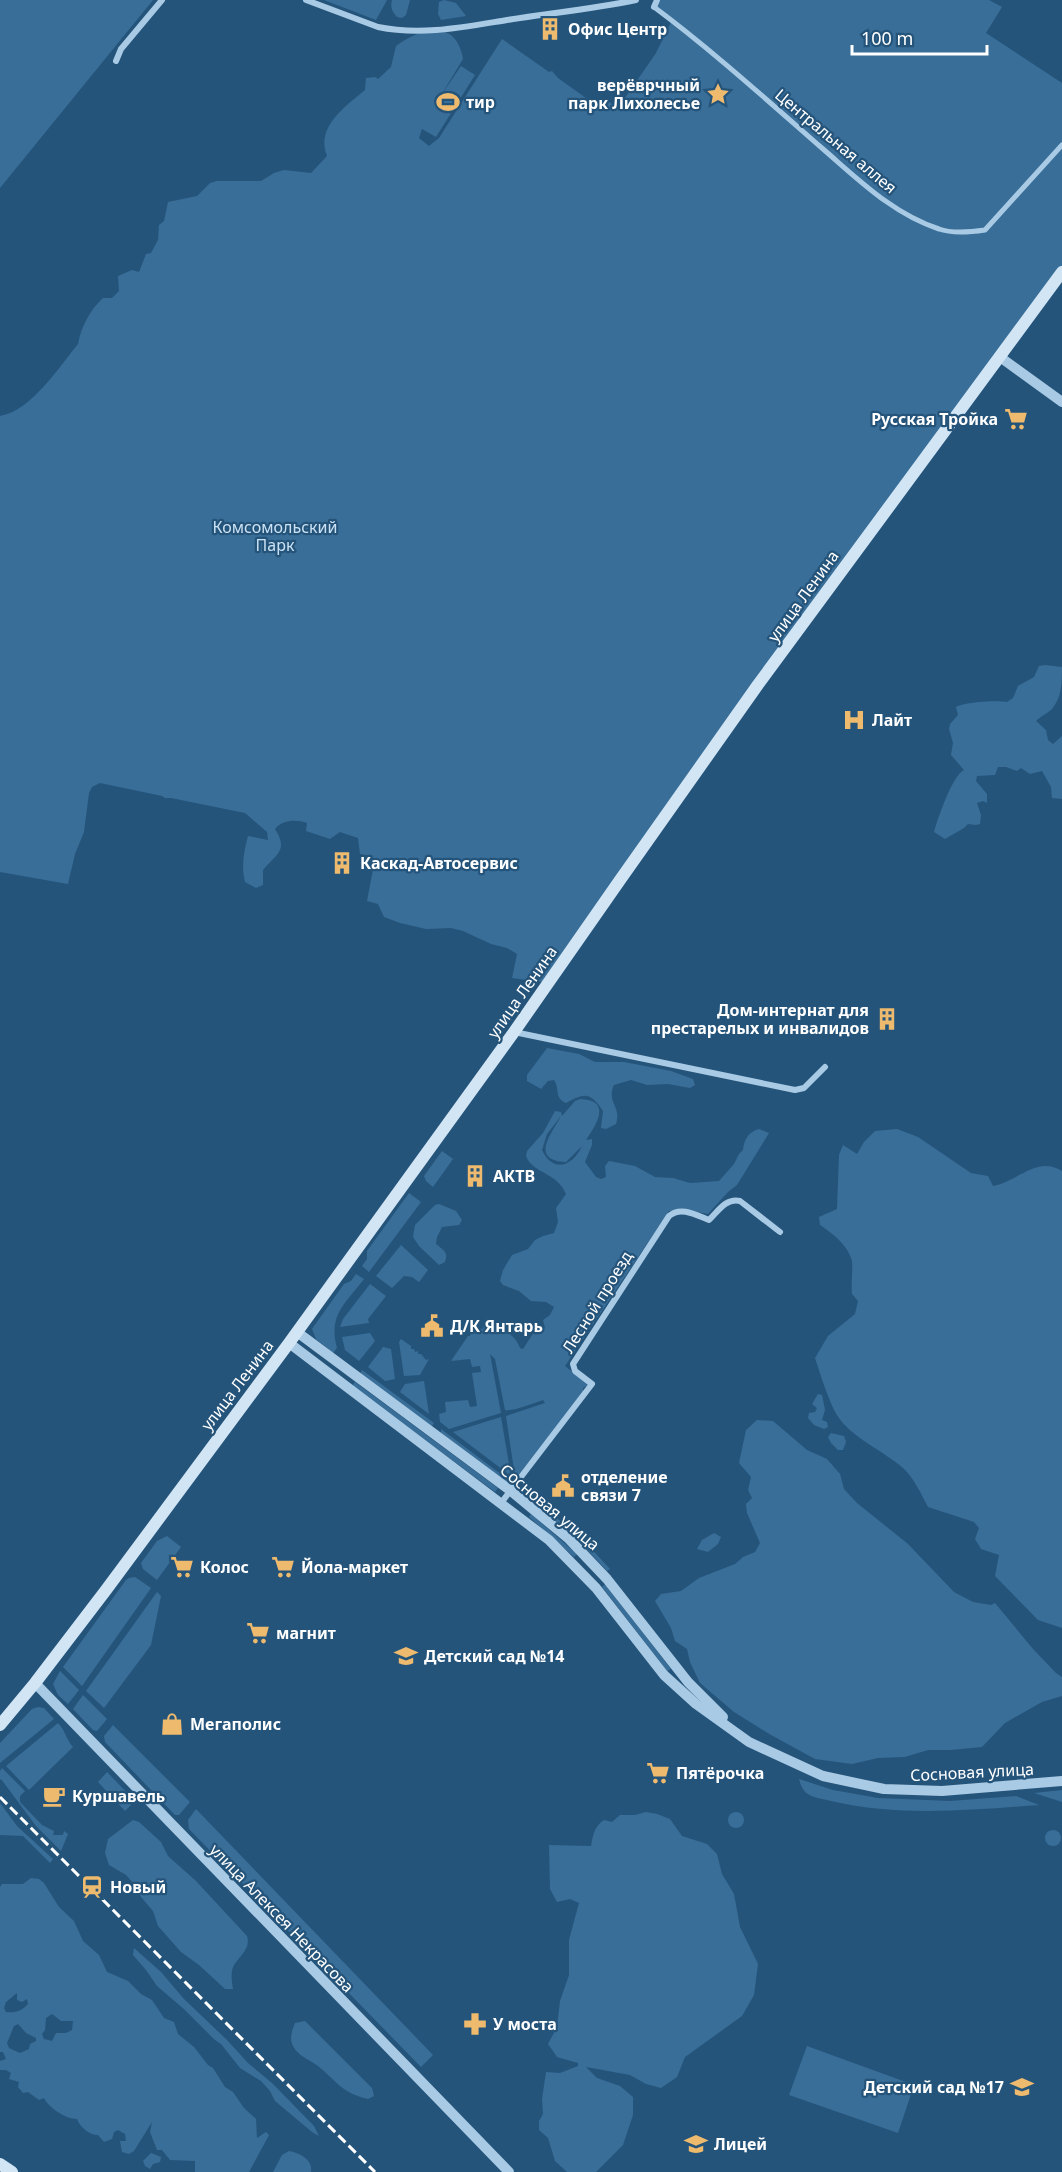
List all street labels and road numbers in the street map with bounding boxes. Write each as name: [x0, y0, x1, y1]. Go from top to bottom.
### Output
street label: Центральная аллея: [771, 84, 901, 198]
street label: улица Ленина: [762, 546, 844, 646]
street label: улица Ленина: [482, 941, 562, 1043]
street label: Лесной проезд: [557, 1247, 637, 1357]
street label: улица Ленина: [196, 1335, 278, 1435]
street label: Сосновая улица: [496, 1459, 604, 1555]
street label: Сосновая улица: [910, 1758, 1034, 1786]
street label: улица Алексея Некрасова: [205, 1839, 359, 1997]

